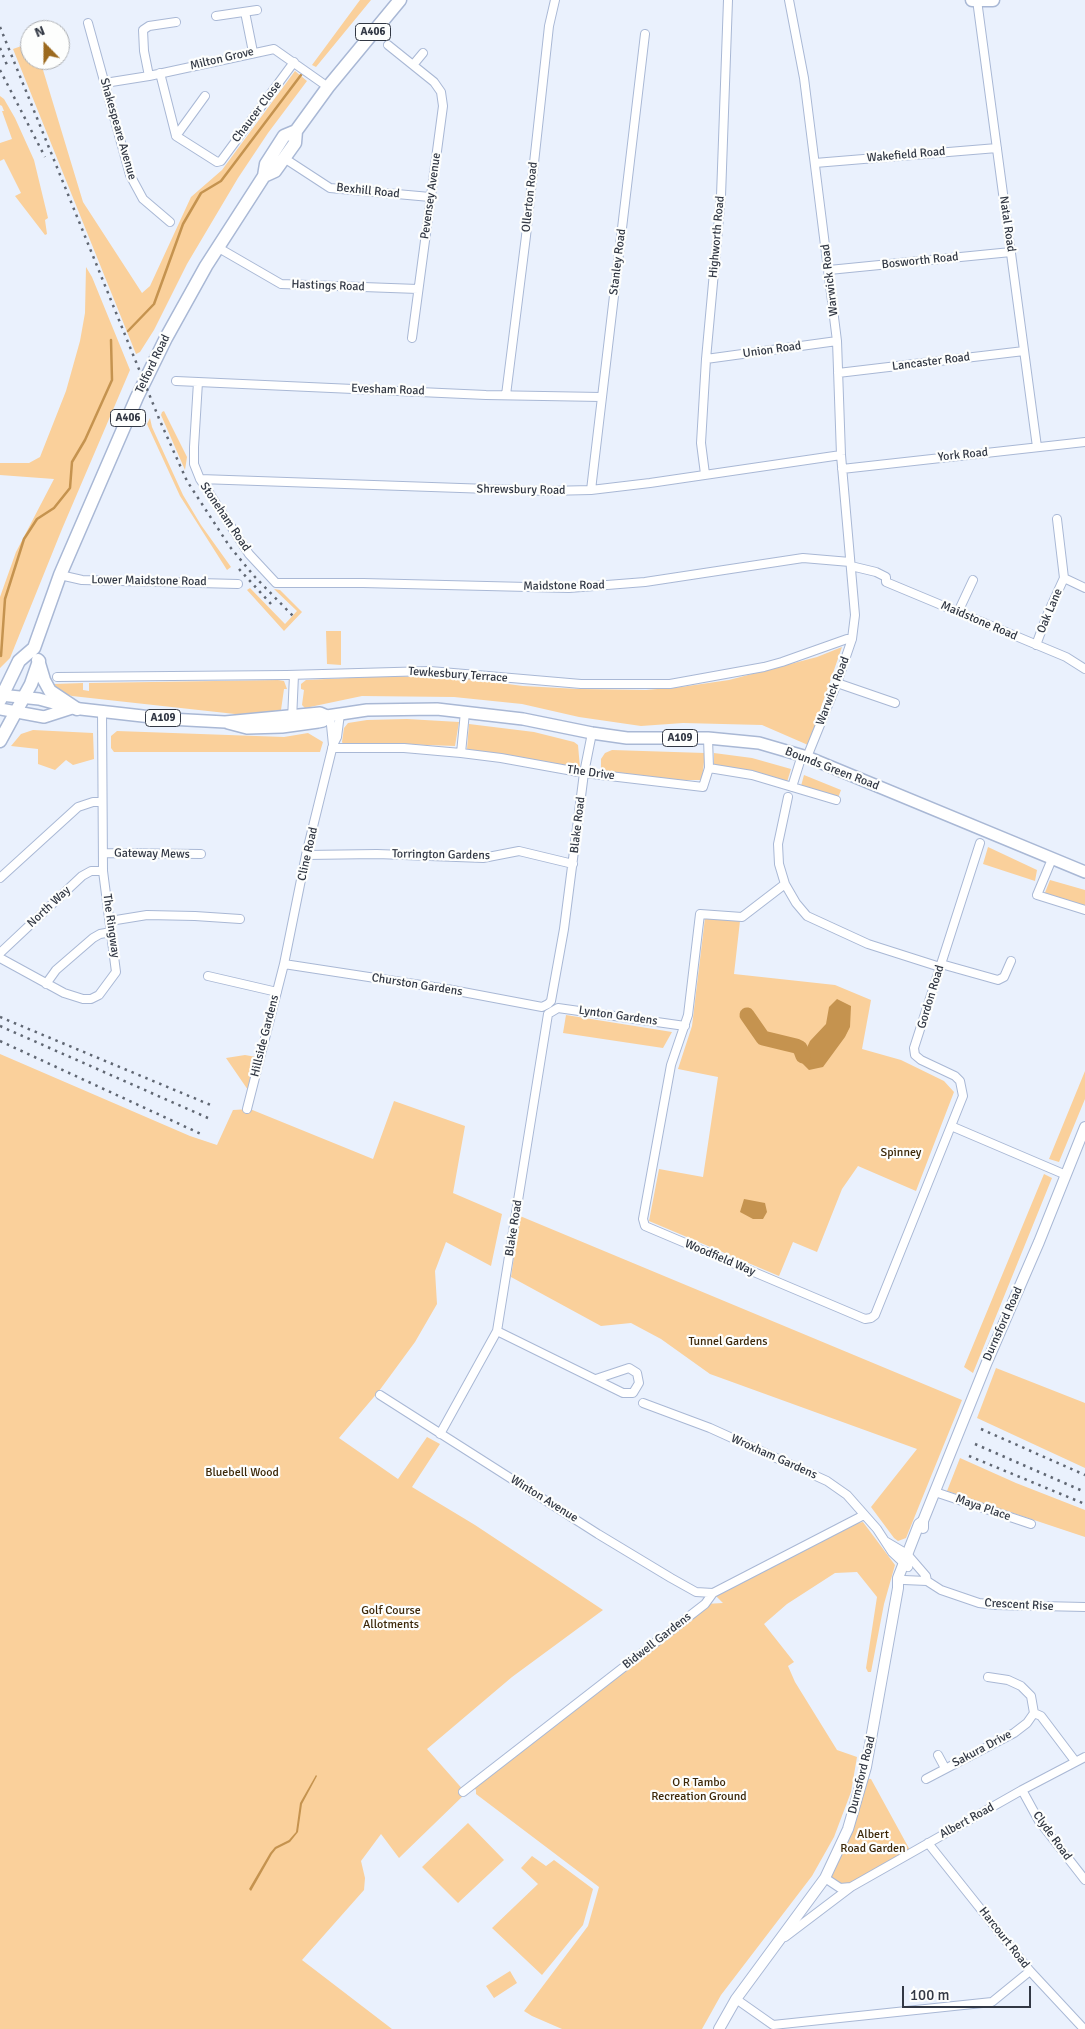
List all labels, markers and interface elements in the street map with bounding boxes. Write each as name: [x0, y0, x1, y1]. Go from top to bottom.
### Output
north arrow: [20, 20, 70, 70]
text: N: [32, 22, 47, 41]
road number: A406: [356, 24, 390, 41]
street label: Milton Grove: [189, 45, 255, 73]
street label: Shakespeare Avenue: [97, 76, 139, 182]
street label: Chaucer Close: [229, 78, 285, 146]
street label: Wakefield Road: [866, 144, 946, 166]
street label: Pevensey Avenue: [418, 152, 444, 240]
street label: Ollerton Road: [519, 161, 541, 233]
street label: Bexhill Road: [336, 181, 400, 201]
street label: Highworth Road: [706, 195, 728, 279]
street label: Natal Road: [996, 195, 1018, 253]
street label: Stanley Road: [607, 228, 629, 296]
street label: Warwick Road: [818, 243, 842, 317]
street label: Bosworth Road: [881, 250, 959, 272]
street label: Hastings Road: [291, 278, 365, 294]
street label: Telford Road: [133, 332, 173, 396]
street label: Union Road: [742, 339, 802, 361]
street label: Lancaster Road: [891, 350, 971, 374]
street label: Evesham Road: [351, 382, 425, 398]
road number: A406: [110, 409, 146, 426]
street label: York Road: [937, 445, 989, 465]
street label: Stoneham Road: [197, 480, 253, 554]
street label: Shrewsbury Road: [477, 482, 565, 498]
street label: Lower Maidstone Road: [91, 573, 207, 589]
street label: Maidstone Road: [523, 578, 605, 594]
street label: Oak Lane: [1034, 586, 1066, 636]
street label: Maidstone Road: [939, 598, 1019, 644]
street label: Warwick Road: [813, 655, 853, 727]
street label: Tewkesbury Terrace: [408, 664, 508, 686]
road number: A109: [146, 710, 180, 726]
road number: A109: [662, 730, 698, 746]
street label: Bounds Green Road: [783, 744, 881, 794]
street label: The Drive: [566, 763, 616, 783]
street label: Blake Road: [567, 796, 589, 854]
street label: Cline Road: [295, 826, 321, 882]
street label: Gateway Mews: [114, 846, 190, 862]
street label: Torrington Gardens: [392, 847, 490, 863]
street label: North Way: [24, 883, 74, 931]
street label: The Ringway: [99, 893, 123, 959]
street label: Gordon Road: [915, 963, 947, 1031]
street label: Churston Gardens: [371, 971, 463, 999]
street label: Hillside Gardens: [248, 993, 282, 1079]
street label: Lynton Gardens: [578, 1003, 658, 1029]
park label: Spinney: [881, 1146, 921, 1160]
street label: Blake Road: [502, 1199, 526, 1257]
street label: Woodfield Way: [683, 1237, 757, 1279]
street label: Durnsford Road: [980, 1285, 1026, 1363]
park label: Tunnel Gardens: [689, 1335, 767, 1349]
street label: Wroxham Gardens: [729, 1432, 819, 1482]
park label: Bluebell Wood: [205, 1466, 279, 1480]
street label: Winton Avenue: [508, 1472, 580, 1526]
street label: Maya Place: [953, 1492, 1013, 1524]
street label: Crescent Rise: [984, 1596, 1054, 1614]
park label: Golf Course Allotments: [361, 1604, 421, 1632]
street label: Bidwell Gardens: [620, 1610, 694, 1672]
street label: Sakura Drive: [950, 1727, 1014, 1771]
street label: Durnsford Road: [845, 1735, 879, 1815]
park label: O R Tambo Recreation Ground: [651, 1776, 747, 1804]
street label: Albert Road: [937, 1800, 997, 1842]
street label: Clyde Road: [1029, 1809, 1075, 1863]
park label: Albert Road Garden: [840, 1828, 906, 1856]
street label: Harcourt Road: [976, 1904, 1032, 1972]
scale bar: [905, 1976, 1034, 2008]
text: 100 m: [910, 1986, 950, 2004]

